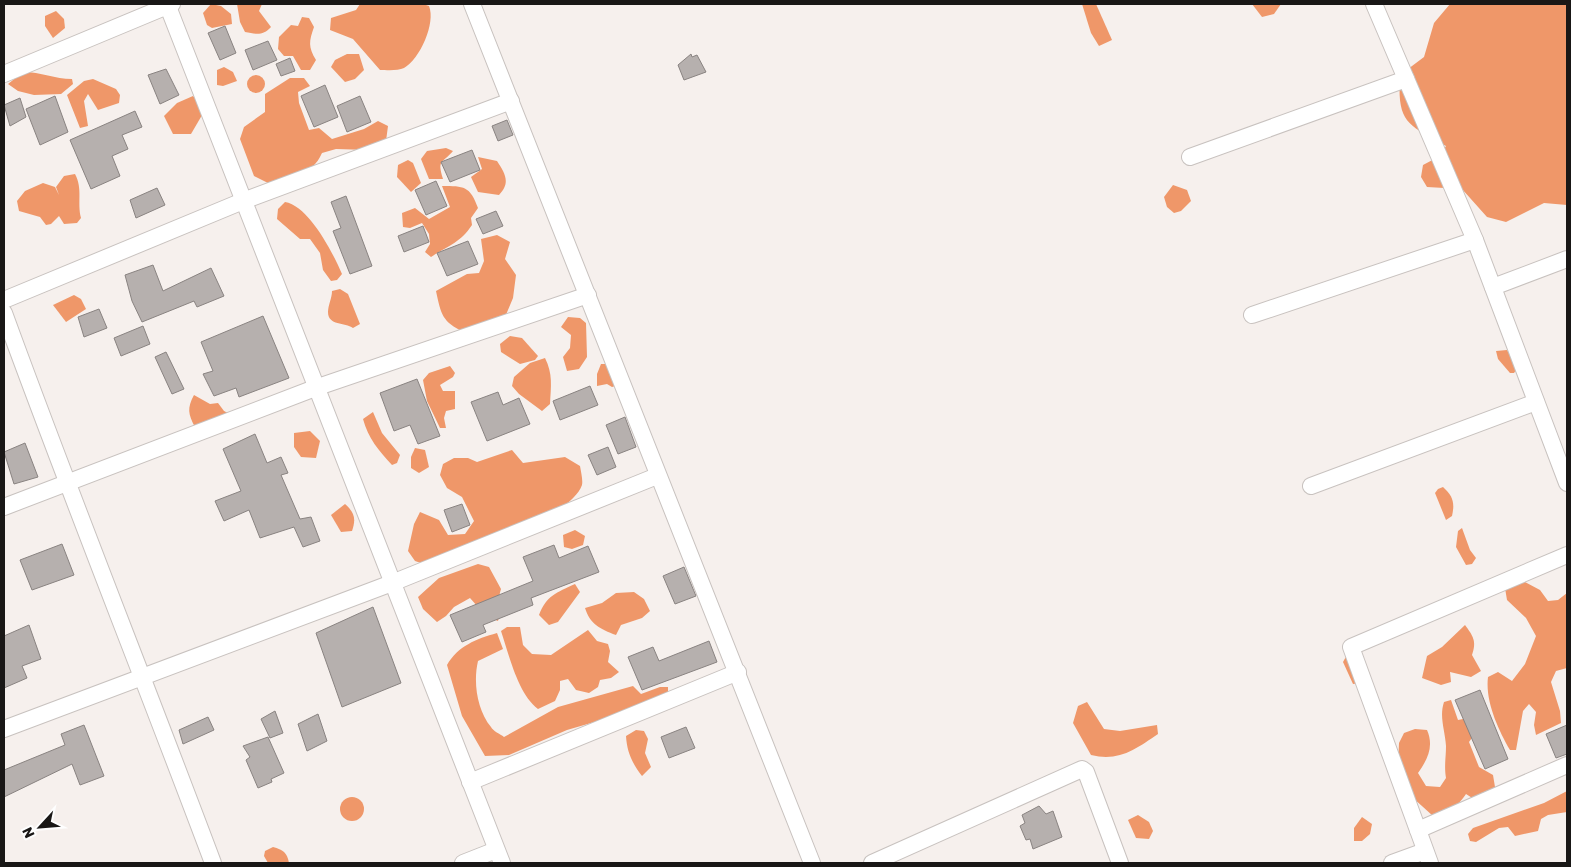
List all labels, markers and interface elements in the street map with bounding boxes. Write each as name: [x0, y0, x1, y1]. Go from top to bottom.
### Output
north arrow: [15, 802, 65, 852]
text: N: [19, 824, 39, 841]

